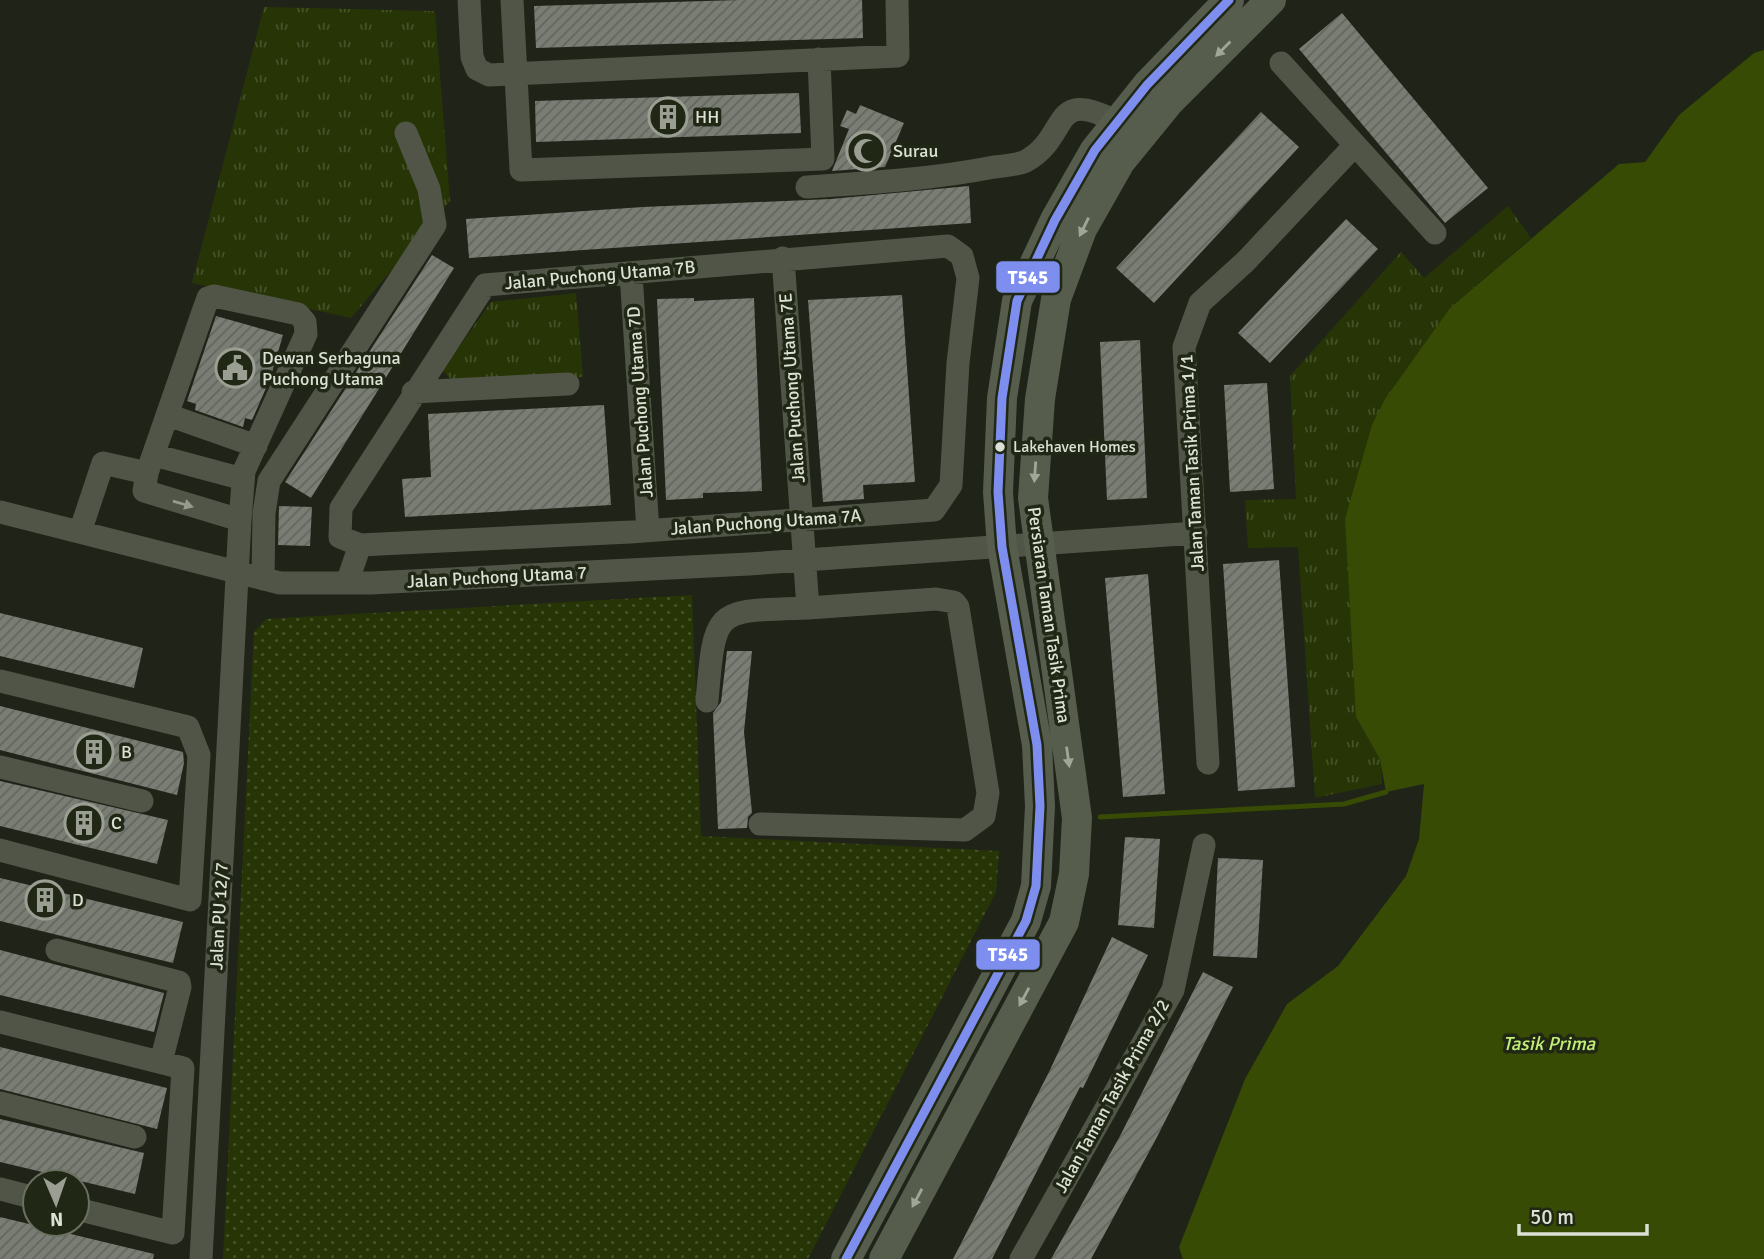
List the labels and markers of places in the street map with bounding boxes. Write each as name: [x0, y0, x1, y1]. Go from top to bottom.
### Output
building icon: HH: [647, 96, 689, 138]
place label: HH: [695, 106, 719, 128]
mosque icon: Surau: [845, 130, 887, 172]
place label: Surau: [893, 140, 938, 162]
public building icon: Dewan Serbaguna Puchong Utama: [214, 347, 256, 389]
place label: Dewan Serbaguna Puchong Utama: [262, 347, 401, 390]
place label: Lakehaven Homes: [1013, 437, 1136, 457]
marker: Lakehaven Homes: [993, 440, 1007, 454]
building icon: B: [73, 731, 115, 773]
place label: B: [121, 741, 132, 763]
building icon: C: [63, 802, 105, 844]
place label: C: [111, 812, 122, 834]
building icon: D: [24, 879, 66, 921]
place label: D: [72, 889, 84, 911]

